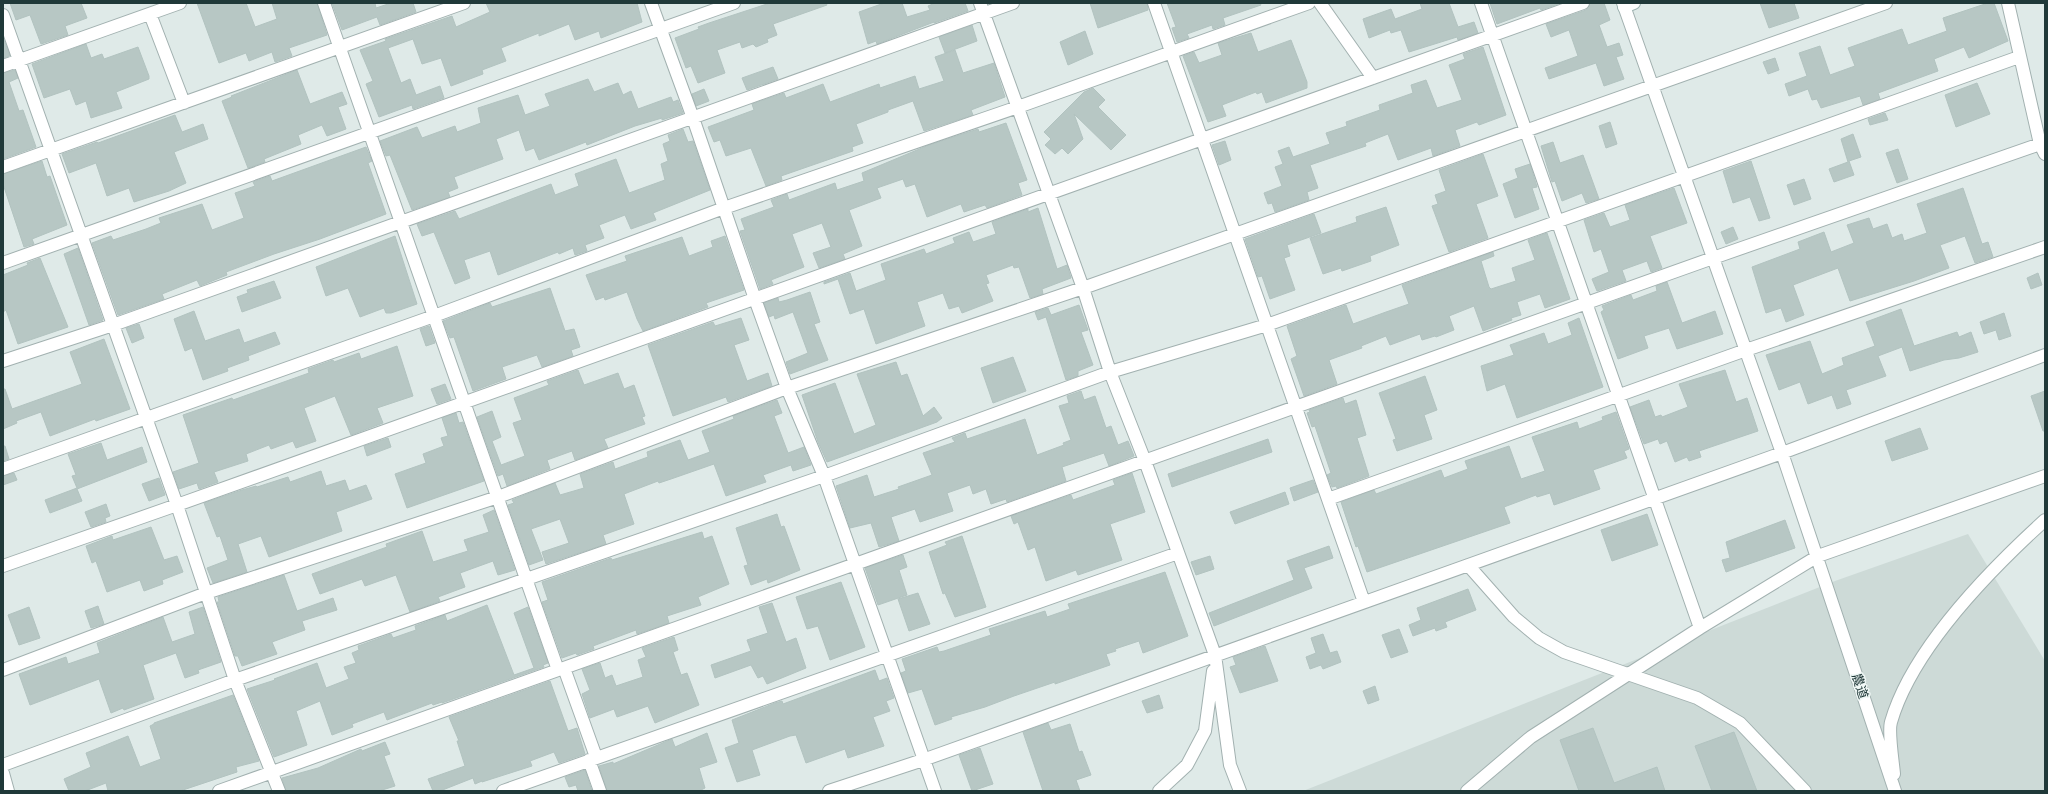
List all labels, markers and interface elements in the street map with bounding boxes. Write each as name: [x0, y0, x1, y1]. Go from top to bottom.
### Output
street label: 農道: [1849, 671, 1871, 701]

